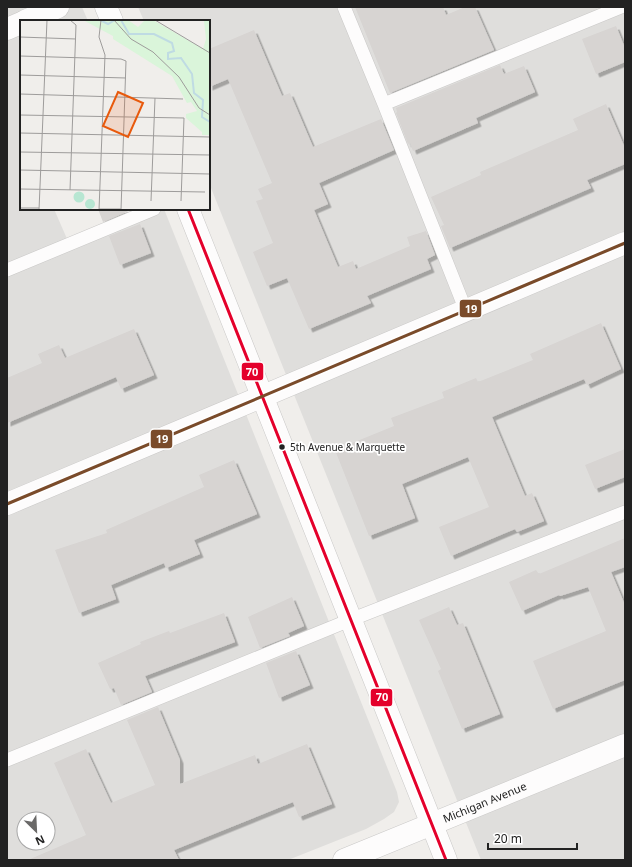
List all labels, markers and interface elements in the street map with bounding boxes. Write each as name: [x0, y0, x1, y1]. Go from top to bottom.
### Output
inset map: [20, 20, 210, 210]
line badge: 19: [459, 299, 482, 318]
text: 19: [465, 301, 477, 316]
line badge: 70: [241, 362, 264, 381]
text: 70: [246, 364, 258, 379]
line badge: 19: [150, 429, 173, 449]
text: 19: [156, 431, 168, 446]
place label: 5th Avenue & Marquette: [290, 440, 406, 454]
marker: 5th Avenue & Marquette: [277, 442, 287, 452]
line badge: 70: [370, 688, 393, 707]
text: 70: [376, 689, 388, 704]
street label: Michigan Avenue: [440, 778, 529, 826]
north arrow: [16, 811, 56, 851]
scale bar: [488, 825, 577, 851]
text: 20 m: [494, 830, 522, 847]
text: N: [33, 832, 47, 849]

